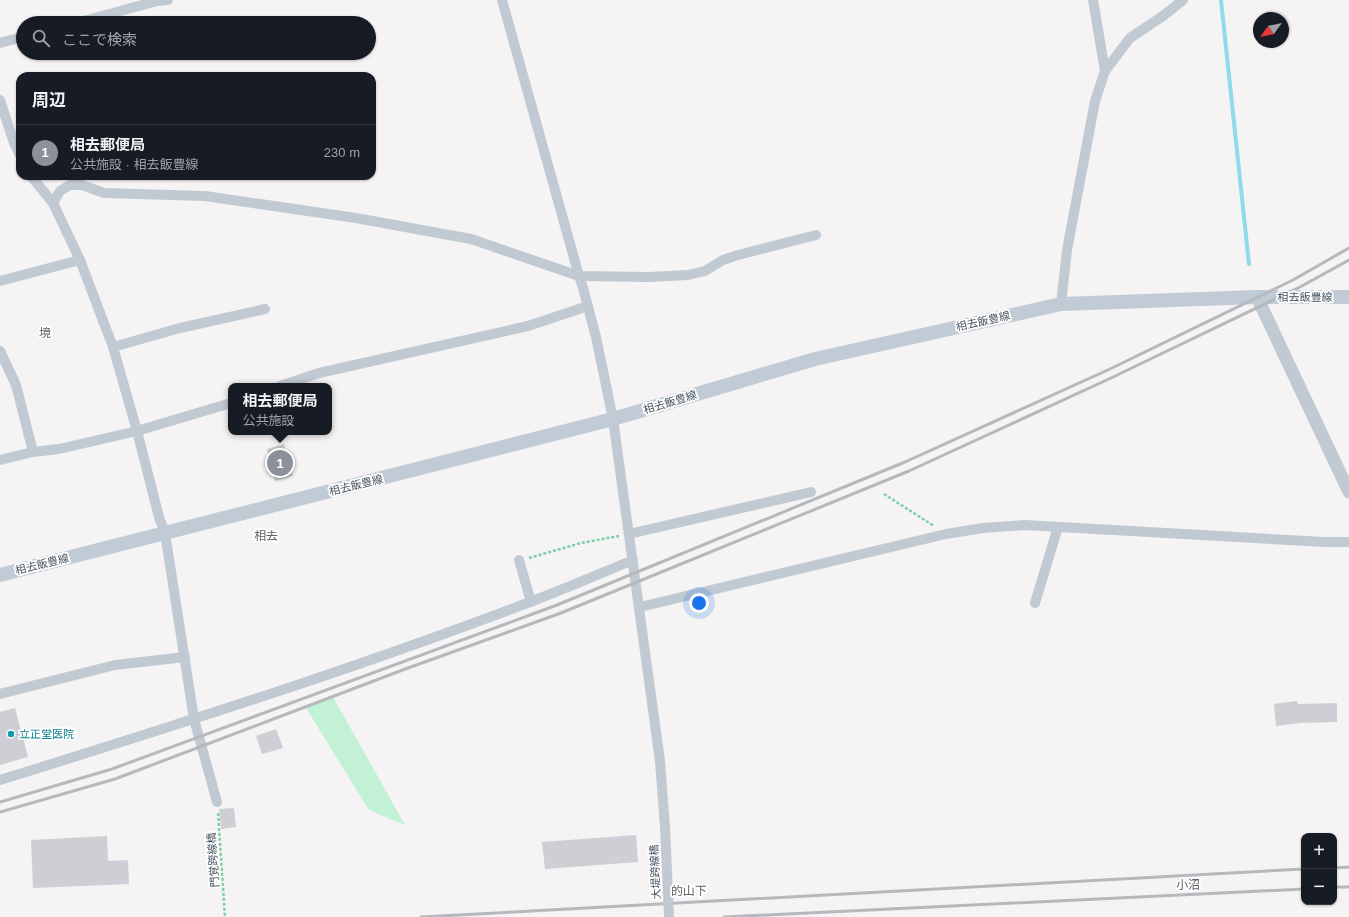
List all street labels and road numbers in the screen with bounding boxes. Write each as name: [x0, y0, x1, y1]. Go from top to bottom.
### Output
street label: 相去飯豊線: [1278, 291, 1333, 303]
street label: 相去飯豊線: [955, 309, 1011, 333]
street label: 相去飯豊線: [642, 388, 698, 416]
street label: 相去飯豊線: [328, 473, 384, 497]
street label: 相去飯豊線: [14, 552, 70, 576]
street label: 門覚跨線橋: [205, 832, 221, 888]
street label: 大堤跨線橋: [648, 844, 662, 900]

